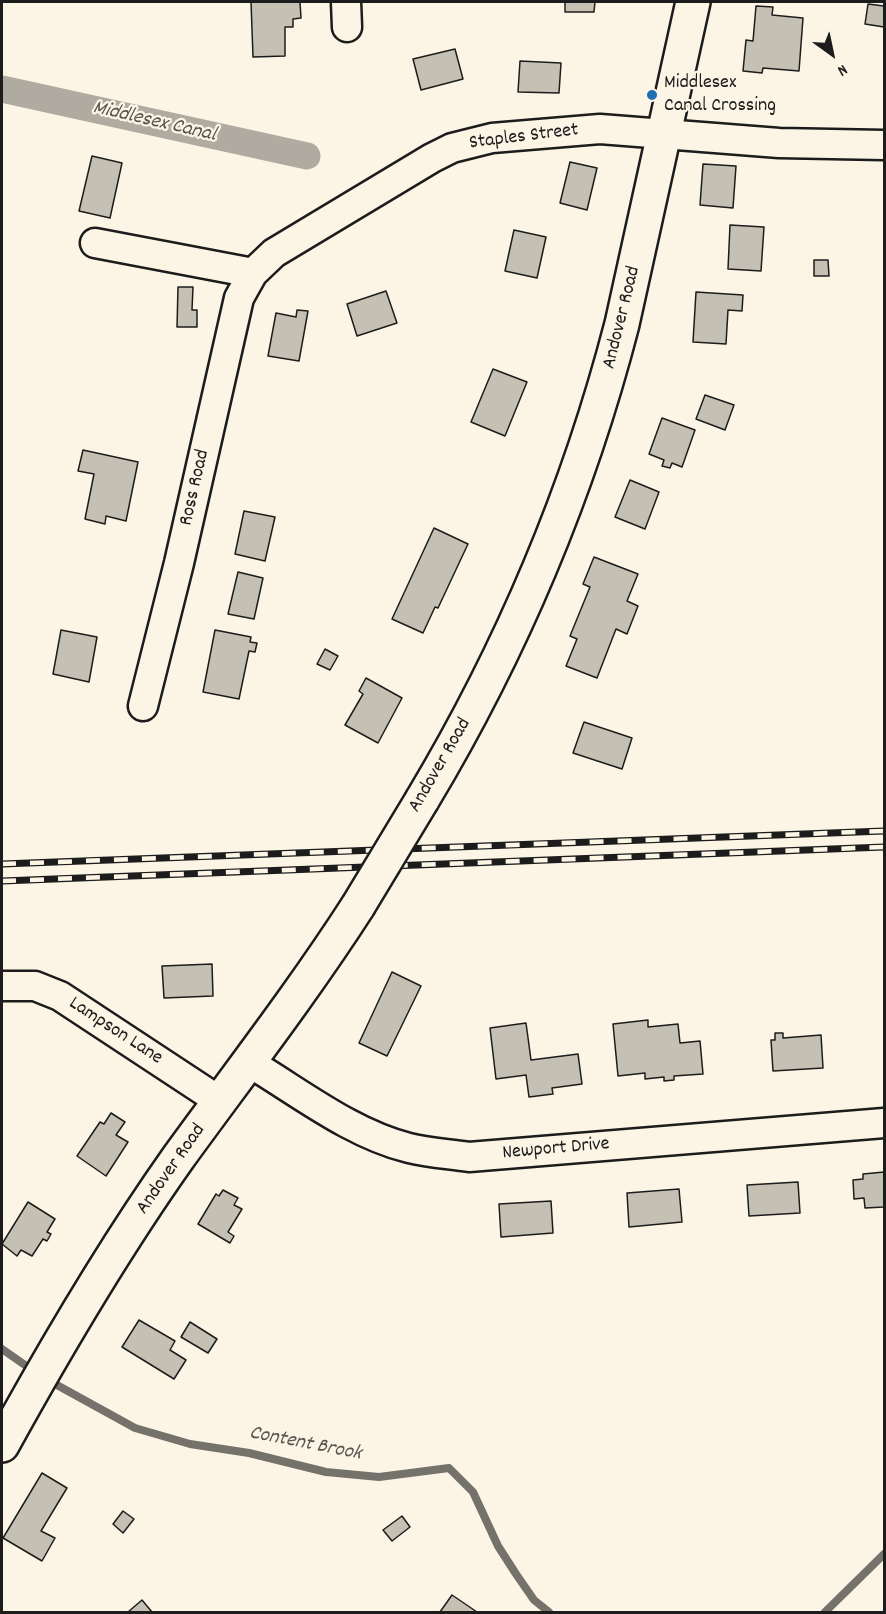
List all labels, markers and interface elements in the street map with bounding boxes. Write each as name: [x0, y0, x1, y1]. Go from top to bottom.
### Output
north arrow: [802, 24, 862, 84]
text: N: [832, 58, 852, 81]
place label: Middlesex Canal Crossing: [664, 72, 776, 119]
marker: Middlesex Canal Crossing: [645, 88, 659, 102]
water label: Middlesex Canal: [90, 97, 218, 149]
street label: Staples Street: [468, 119, 580, 157]
street label: Andover Road: [599, 264, 647, 372]
street label: Ross Road: [176, 448, 216, 528]
street label: Andover Road: [404, 715, 478, 817]
street label: Lampson Lane: [63, 993, 167, 1071]
street label: Andover Road: [132, 1120, 212, 1220]
street label: Newport Drive: [501, 1133, 611, 1167]
water label: Content Brook: [247, 1422, 363, 1468]

